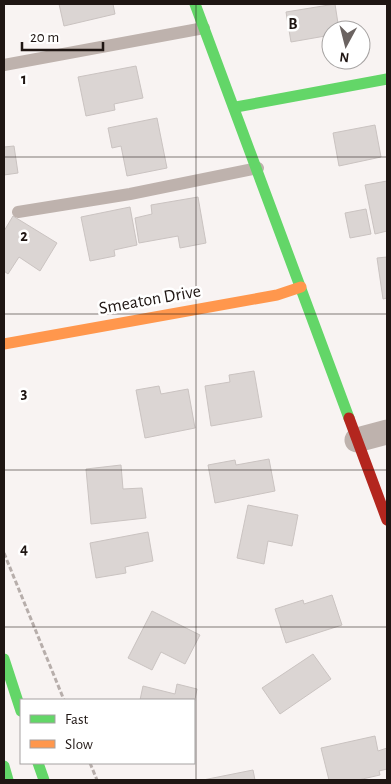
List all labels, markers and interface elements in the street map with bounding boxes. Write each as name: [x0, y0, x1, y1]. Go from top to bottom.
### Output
text: B: [288, 16, 298, 32]
scale bar: [22, 20, 104, 52]
north arrow: [321, 20, 371, 70]
text: 20 m: [30, 30, 59, 45]
text: N: [339, 49, 350, 64]
text: 1: [21, 71, 27, 87]
text: 2: [20, 228, 28, 244]
street label: Smeaton Drive: [98, 282, 202, 318]
text: 3: [21, 385, 28, 401]
text: 4: [20, 541, 28, 557]
legend: [20, 699, 195, 764]
text: Fast: [65, 712, 89, 727]
text: Slow: [65, 737, 93, 752]

